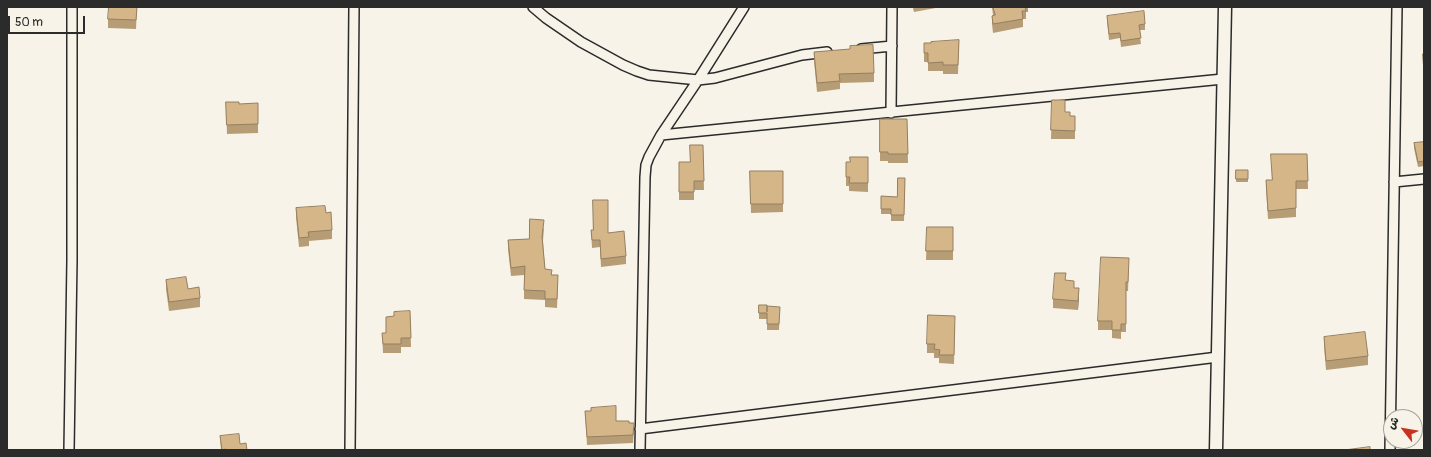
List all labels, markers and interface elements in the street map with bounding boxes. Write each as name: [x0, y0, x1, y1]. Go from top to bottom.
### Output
scale bar: [10, 8, 87, 34]
text: 50 m: [15, 15, 43, 30]
north arrow: [1383, 409, 1423, 449]
text: ش: [1384, 415, 1402, 432]

